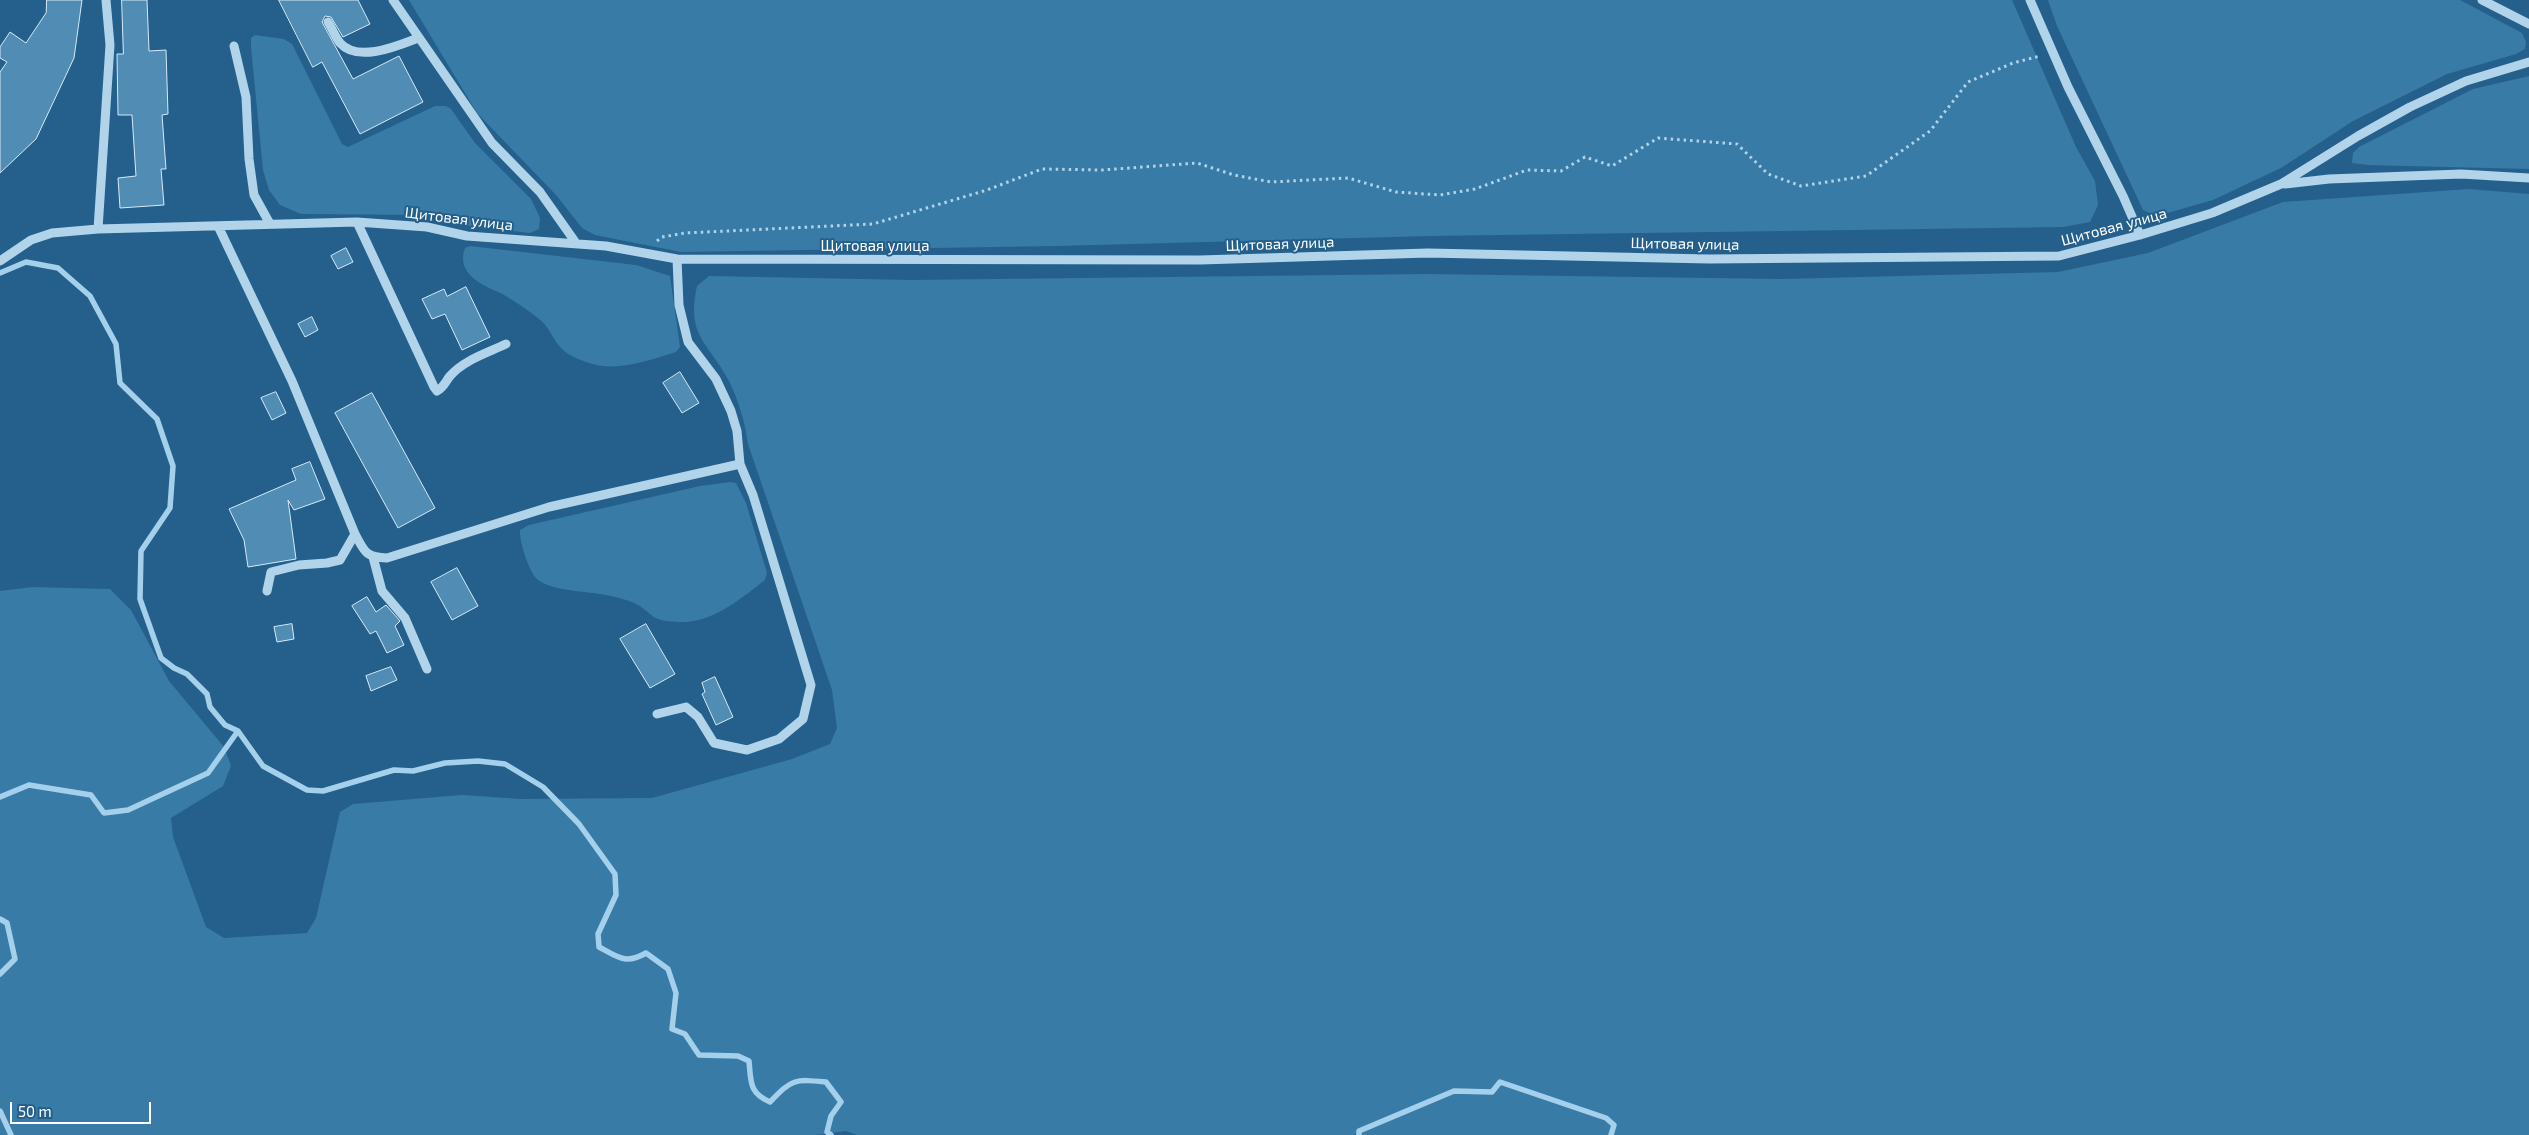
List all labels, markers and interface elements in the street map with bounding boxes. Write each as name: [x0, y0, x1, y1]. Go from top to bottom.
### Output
street label: Щитовая улица: [404, 203, 514, 235]
street label: Щитовая улица: [2059, 204, 2169, 250]
street label: Щитовая улица: [1225, 233, 1335, 255]
street label: Щитовая улица: [1630, 234, 1740, 254]
street label: Щитовая улица: [821, 237, 929, 255]
scale bar: [12, 1092, 154, 1124]
text: 50 m: [18, 1102, 52, 1120]

